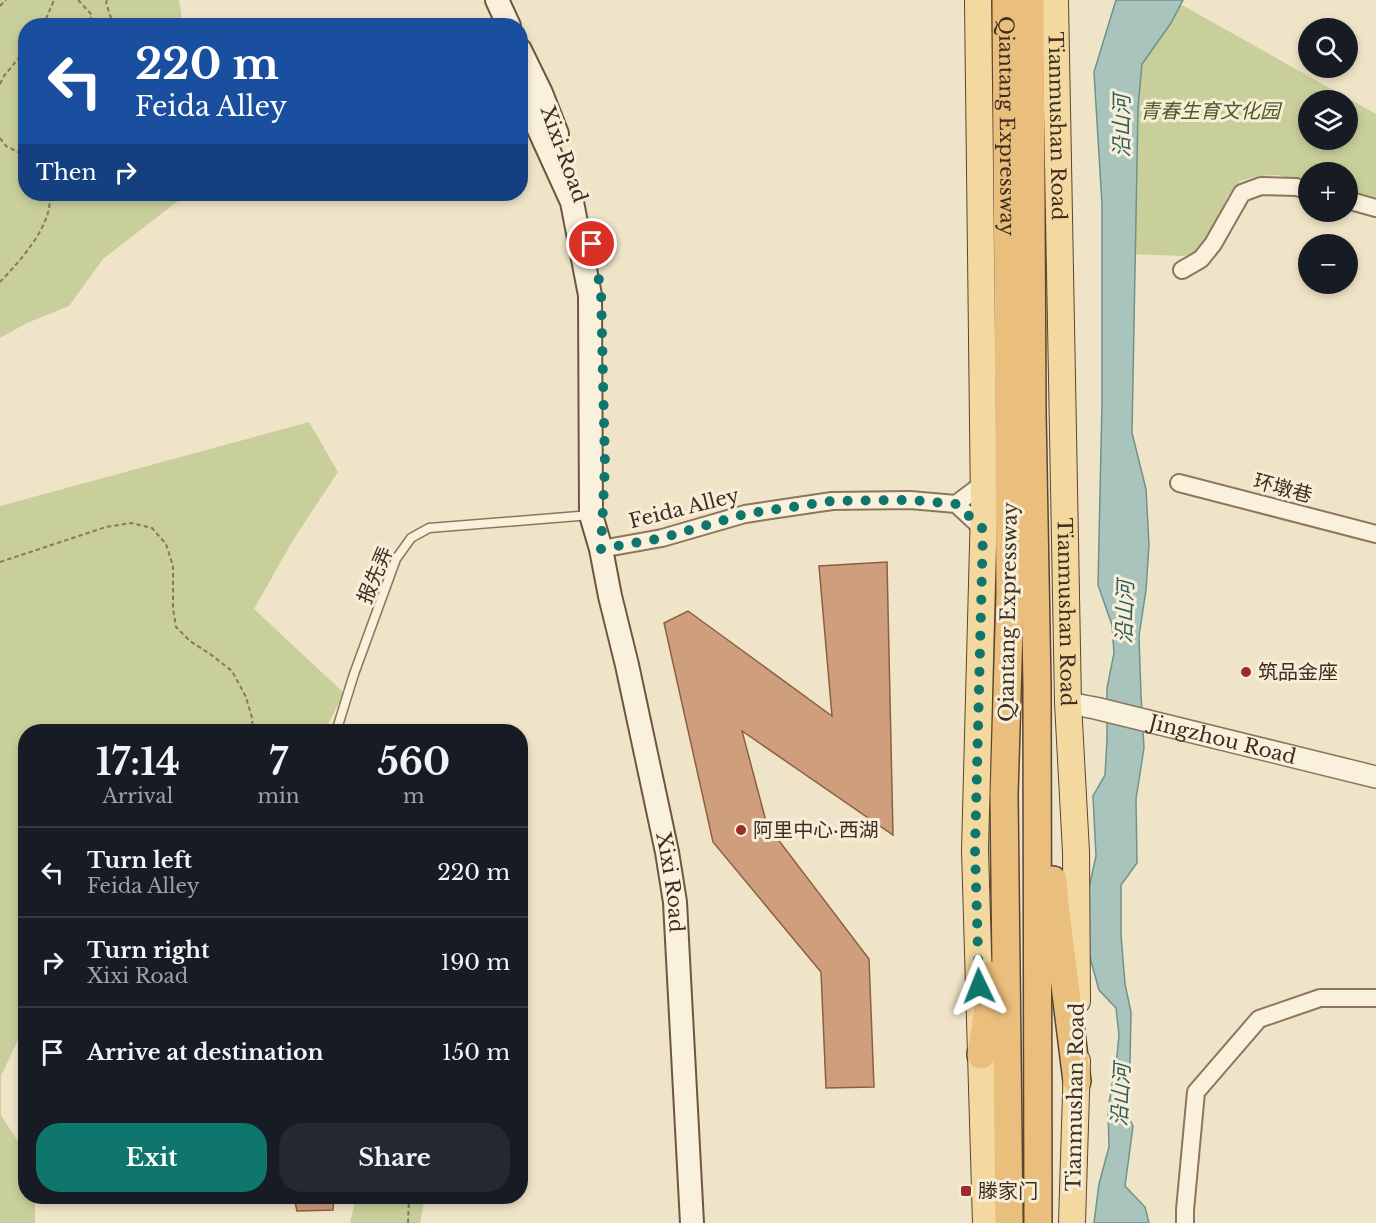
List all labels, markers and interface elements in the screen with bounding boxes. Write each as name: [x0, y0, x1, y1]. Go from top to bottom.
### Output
street label: Qiantang Expressway: [994, 16, 1020, 236]
map controls: [1298, 18, 1358, 294]
button: search: [1298, 18, 1358, 78]
street label: Tianmushan Road: [1044, 31, 1071, 221]
text: 220 m: [135, 38, 279, 90]
icon: left: [36, 42, 114, 120]
text: Feida Alley: [135, 90, 287, 123]
button: layers: [1298, 90, 1358, 150]
water label: 沿山河: [1109, 91, 1135, 158]
park label: 青春生育文化园: [1140, 99, 1283, 123]
street label: Xixi Road: [535, 102, 593, 206]
icon: right: [109, 156, 142, 189]
text: Then: [36, 159, 97, 186]
button: +: [1298, 162, 1358, 222]
pin: [566, 218, 617, 269]
icon: arrive: [575, 227, 608, 260]
button: −: [1298, 234, 1358, 294]
street label: 环墩巷: [1251, 469, 1315, 507]
street label: Feida Alley: [626, 483, 742, 533]
street label: Qiantang Expressway: [994, 502, 1022, 722]
street label: Tianmushan Road: [1053, 517, 1080, 706]
street label: 报先弄: [352, 543, 398, 607]
water label: 沿山河: [1111, 576, 1139, 644]
place label: 筑品金座: [1258, 660, 1338, 684]
marker: 筑品金座: [1239, 665, 1253, 679]
street label: Jingzhou Road: [1144, 709, 1299, 769]
text: 17:14: [96, 740, 180, 785]
text: 7: [269, 740, 288, 785]
text: 560: [377, 740, 450, 785]
text: Arrival: [102, 784, 173, 808]
text: min: [258, 784, 300, 808]
text: m: [403, 784, 425, 808]
place label: 阿里中心·西湖: [753, 818, 879, 842]
marker: 阿里中心·西湖: [734, 823, 748, 837]
street label: Xixi Road: [651, 830, 689, 933]
text: Turn left: [87, 847, 192, 874]
icon: left: [36, 856, 69, 889]
text: 220 m: [437, 859, 510, 886]
text: Feida Alley: [87, 874, 200, 898]
text: Turn right: [87, 937, 209, 964]
icon: right: [36, 946, 69, 979]
text: 190 m: [440, 949, 510, 976]
position arrow: [947, 954, 1011, 1018]
text: Xixi Road: [87, 964, 188, 988]
street label: Tianmushan Road: [1061, 1002, 1089, 1192]
icon: arrive: [36, 1036, 69, 1069]
text: Arrive at destination: [87, 1039, 324, 1066]
text: 150 m: [442, 1039, 510, 1066]
water label: 沿山河: [1106, 1059, 1136, 1127]
button: Exit: [36, 1123, 267, 1192]
button: Share: [279, 1123, 510, 1192]
place label: 滕家门: [978, 1179, 1038, 1203]
marker: 滕家门: [959, 1184, 973, 1198]

